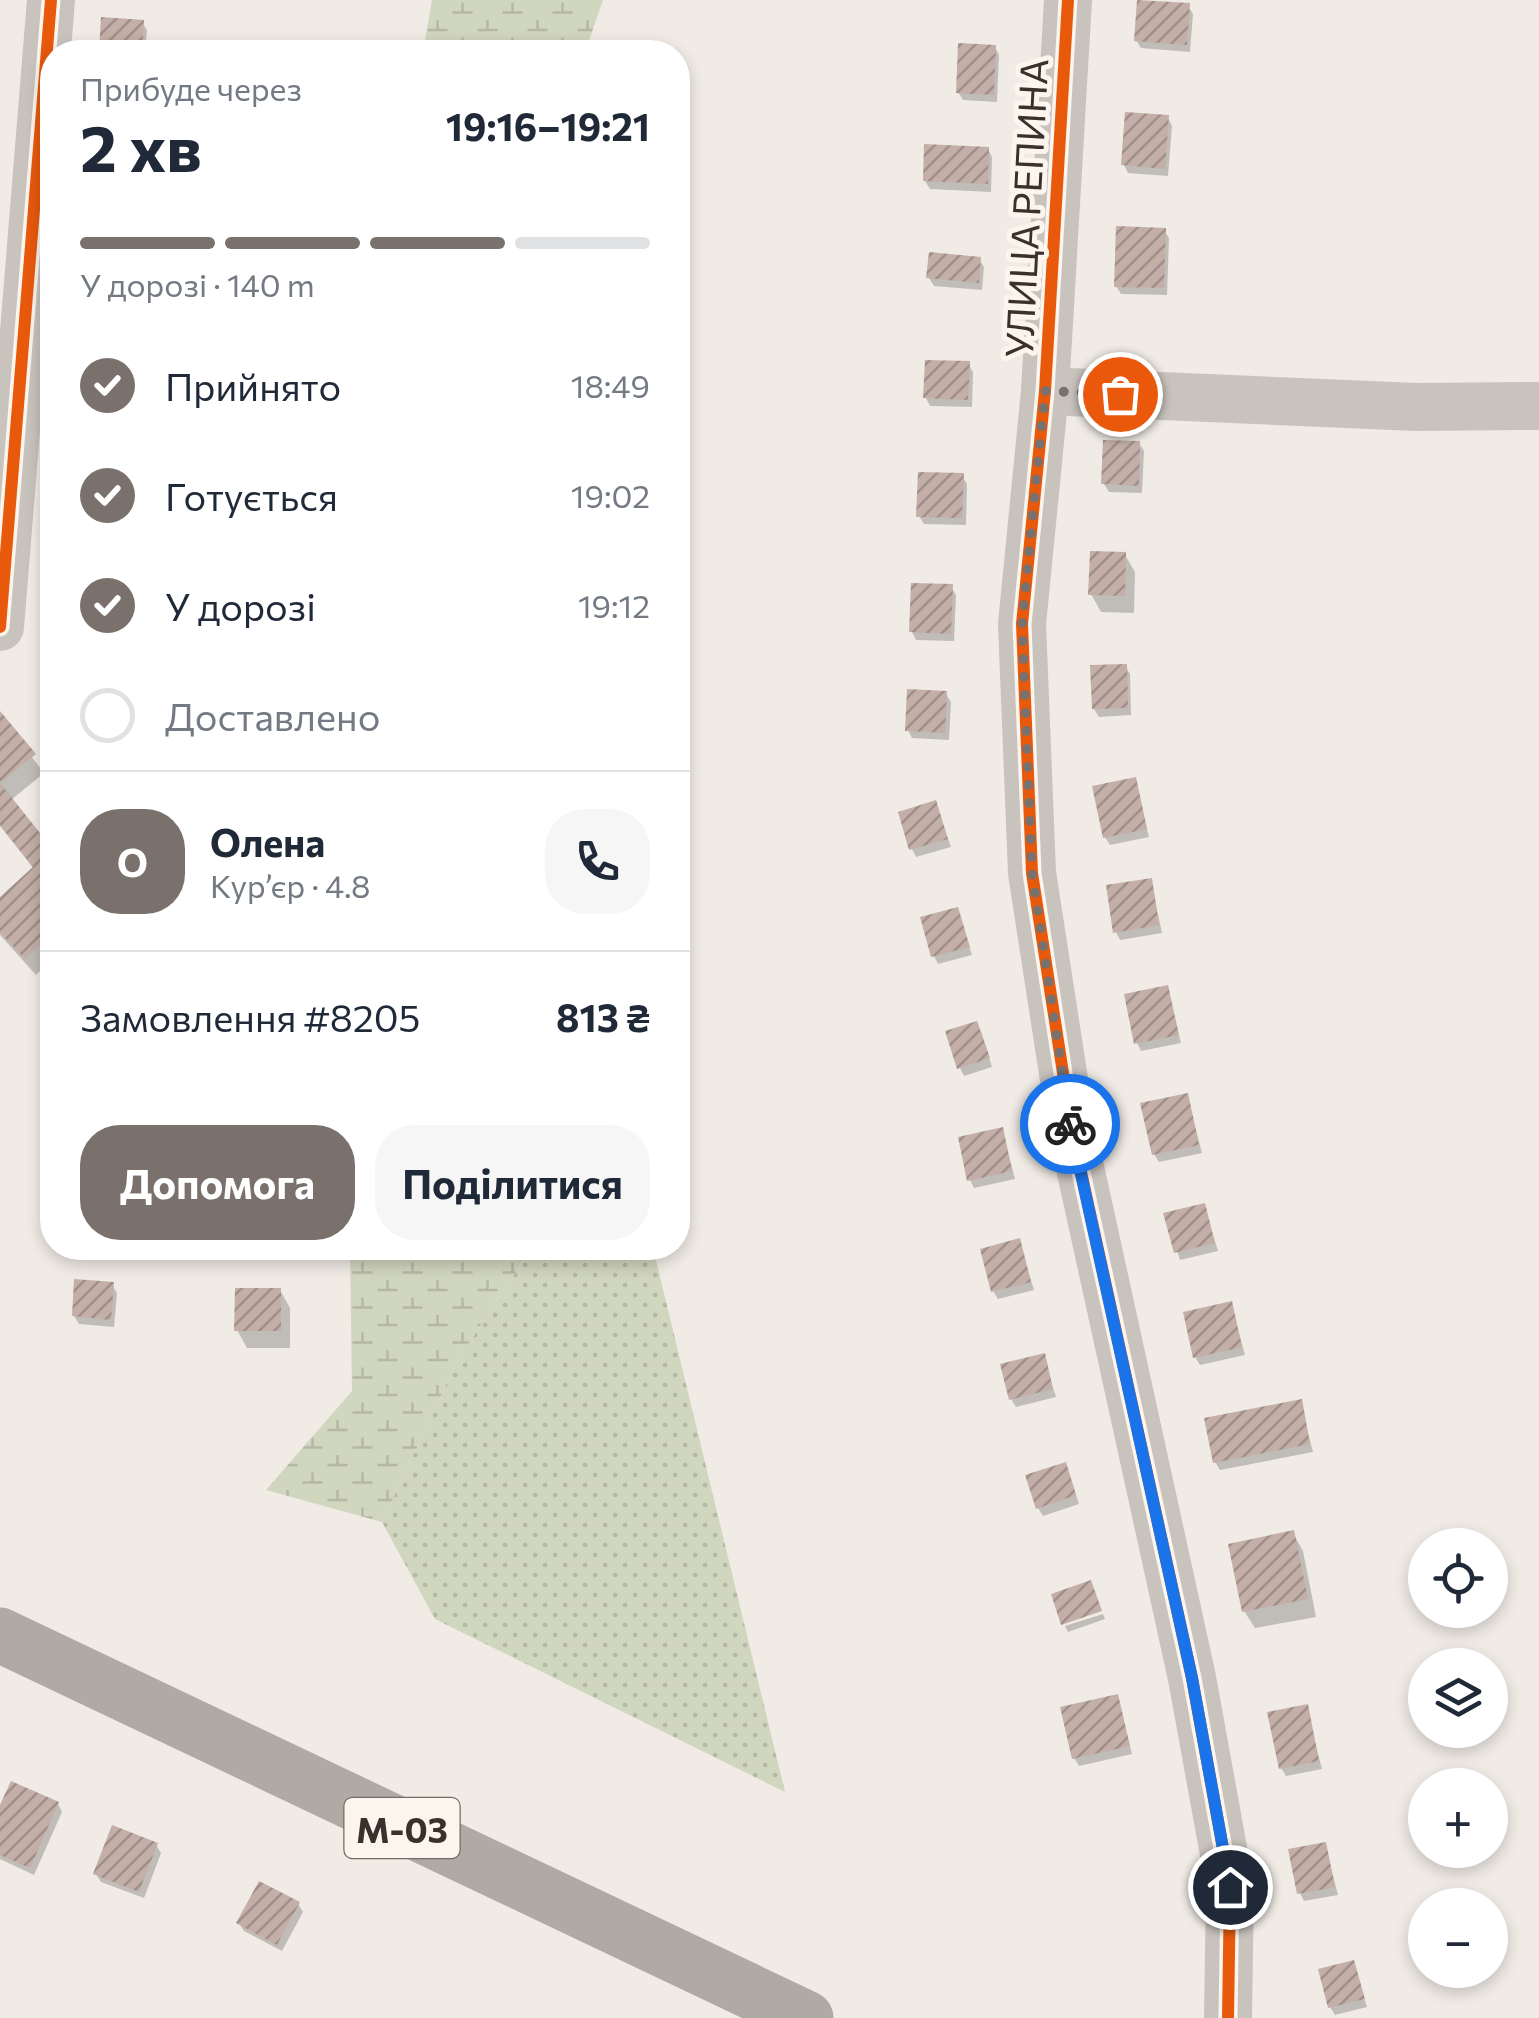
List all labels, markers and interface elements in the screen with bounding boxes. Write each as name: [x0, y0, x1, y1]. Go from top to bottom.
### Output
street label: УЛИЦА РЕПИНА: [994, 57, 1056, 359]
text: Прибуде через: [80, 68, 302, 108]
text: 19:16–19:21: [446, 102, 650, 149]
text: 2 хв: [80, 106, 202, 185]
text: У дорозі · 140 m: [80, 264, 315, 304]
pin: [1078, 352, 1163, 437]
icon: check: [80, 358, 135, 413]
text: Прийнято: [165, 362, 341, 409]
text: 18:49: [571, 365, 650, 405]
icon: bag: [1093, 367, 1148, 422]
icon: check: [80, 468, 135, 523]
text: Готується: [165, 472, 338, 519]
text: 19:02: [571, 475, 650, 515]
icon: check: [80, 578, 135, 633]
text: У дорозі: [165, 582, 316, 629]
text: 19:12: [578, 585, 650, 625]
text: Доставлено: [165, 692, 380, 739]
button: phone: [545, 809, 650, 914]
text: Олена: [210, 818, 325, 865]
text: О: [117, 838, 148, 885]
text: Кур’єр · 4.8: [210, 865, 371, 905]
text: Замовлення #8205: [80, 993, 420, 1040]
text: 813 ₴: [556, 993, 650, 1040]
courier: [1020, 1074, 1120, 1174]
icon: bike: [1043, 1097, 1098, 1152]
button: Допомога: [80, 1125, 355, 1240]
button: Поділитися: [375, 1125, 650, 1240]
map controls: [1408, 1528, 1508, 1988]
button: locate: [1408, 1528, 1508, 1628]
button: layers: [1408, 1648, 1508, 1748]
button: +: [1408, 1768, 1508, 1868]
road number: М-03: [344, 1798, 460, 1858]
pin: [1188, 1845, 1273, 1930]
icon: home: [1203, 1860, 1258, 1915]
button: −: [1408, 1888, 1508, 1988]

